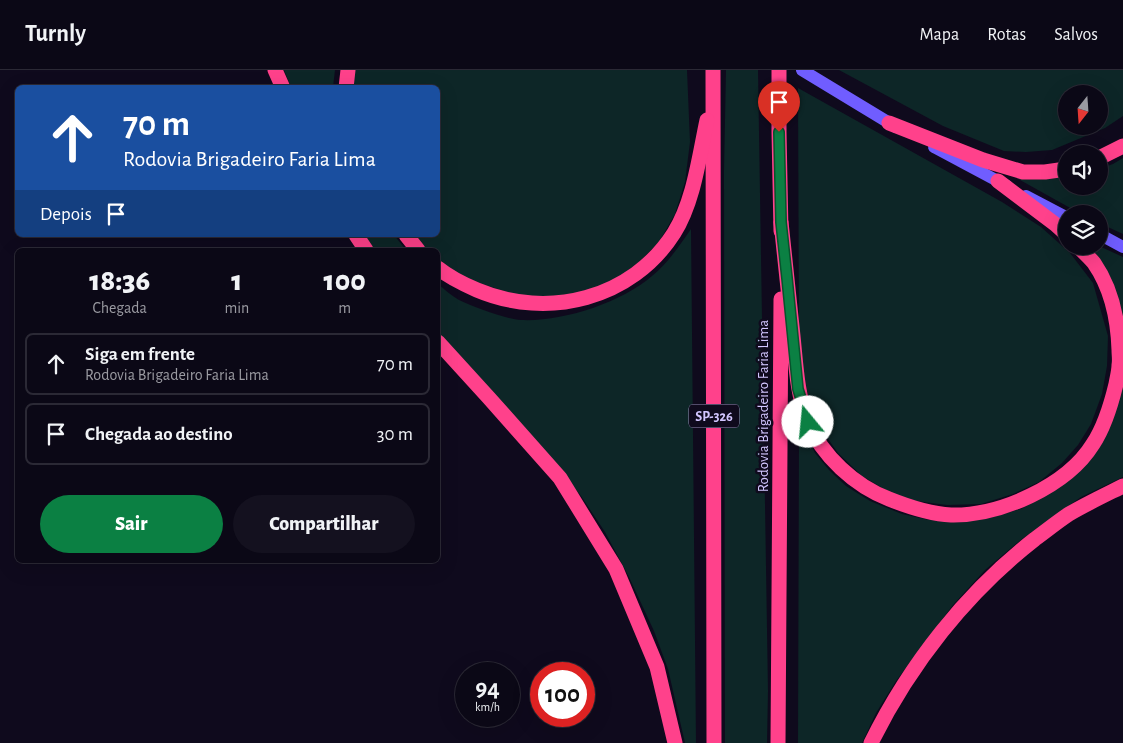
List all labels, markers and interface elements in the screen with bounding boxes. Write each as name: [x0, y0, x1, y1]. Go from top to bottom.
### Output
text: Turnly: [25, 22, 86, 46]
text: Mapa: [920, 26, 959, 44]
text: Rotas: [987, 26, 1026, 44]
text: Salvos: [1054, 26, 1098, 44]
pin: [758, 81, 800, 132]
north arrow: [1058, 85, 1108, 135]
map controls: [1058, 85, 1108, 255]
icon: arrive: [765, 88, 793, 116]
icon: ahead: [40, 105, 105, 170]
text: 70 m: [123, 107, 190, 142]
button: sound: [1058, 145, 1108, 195]
text: Rodovia Brigadeiro Faria Lima: [123, 148, 376, 170]
icon: arrive: [102, 200, 130, 228]
text: Depois: [40, 205, 92, 224]
button: layers: [1058, 205, 1108, 255]
text: 18:36: [89, 266, 150, 296]
text: 1: [231, 266, 242, 296]
text: 100: [324, 266, 366, 296]
text: Chegada: [92, 300, 147, 316]
text: min: [224, 300, 249, 316]
text: m: [338, 300, 351, 316]
street label: Rodovia Brigadeiro Faria Lima: [756, 320, 771, 492]
text: Siga em frente: [85, 345, 195, 364]
icon: ahead: [42, 350, 70, 378]
text: 70 m: [377, 355, 413, 374]
text: Rodovia Brigadeiro Faria Lima: [85, 367, 269, 383]
position arrow: [781, 395, 833, 447]
road number: SP-326: [689, 404, 739, 428]
icon: arrive: [42, 420, 70, 448]
text: Chegada ao destino: [85, 425, 233, 444]
text: 30 m: [377, 425, 413, 444]
button: Sair: [40, 495, 223, 553]
button: Compartilhar: [233, 495, 415, 553]
speed limit sign: 100: [530, 662, 595, 727]
text: 94: [475, 676, 500, 701]
text: km/h: [475, 701, 500, 713]

